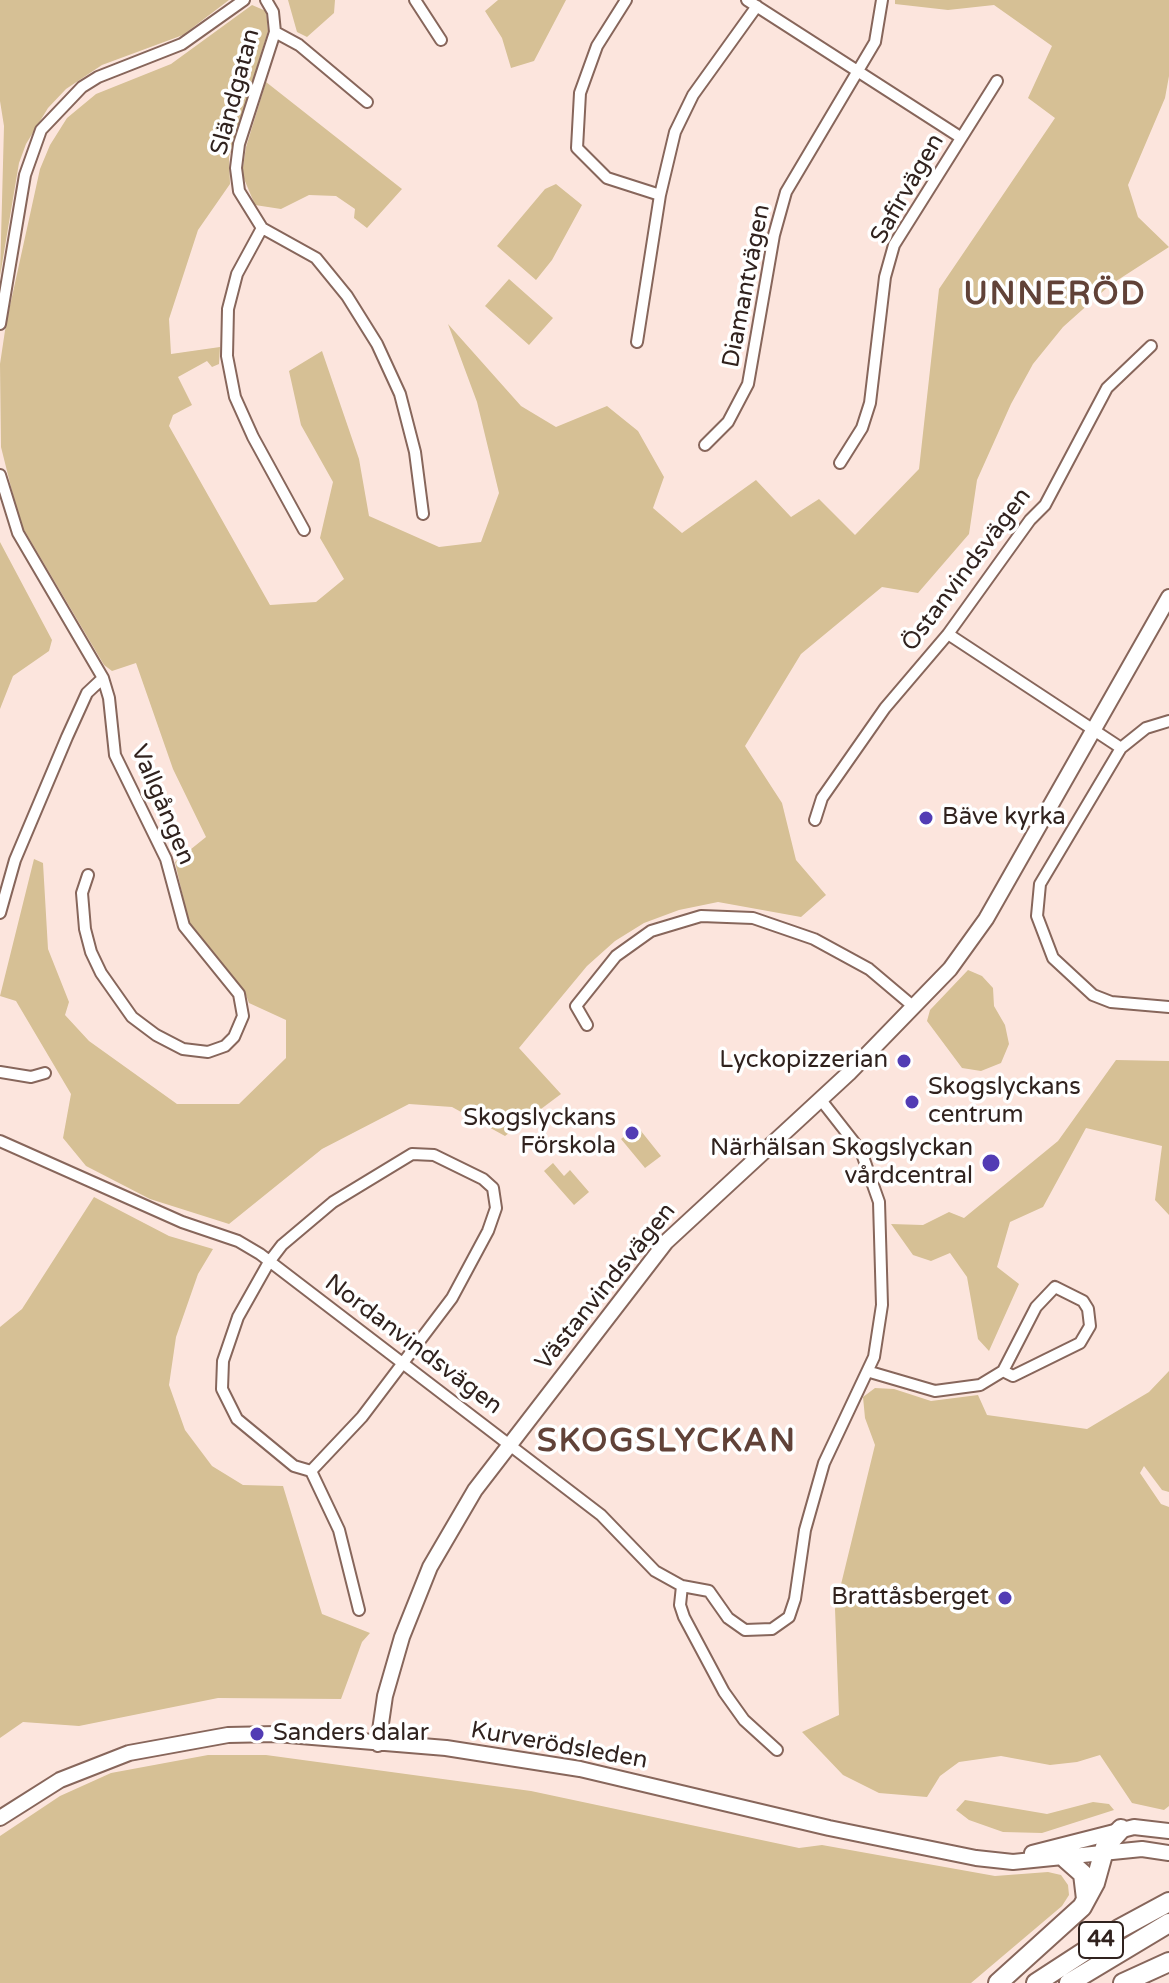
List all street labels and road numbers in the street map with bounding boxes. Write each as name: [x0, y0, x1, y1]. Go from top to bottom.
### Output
street label: Sländgatan: [205, 26, 267, 158]
street label: Safirvägen: [865, 129, 951, 249]
street label: Diamantvägen: [717, 202, 777, 370]
street label: Östanvindsvägen: [896, 483, 1038, 657]
street label: Vallgången: [124, 741, 200, 869]
street label: Västanvindsvägen: [530, 1198, 682, 1376]
street label: Nordanvindsvägen: [319, 1269, 507, 1421]
street label: Kurverödsleden: [468, 1716, 650, 1776]
road number: 44: [1079, 1922, 1123, 1958]

